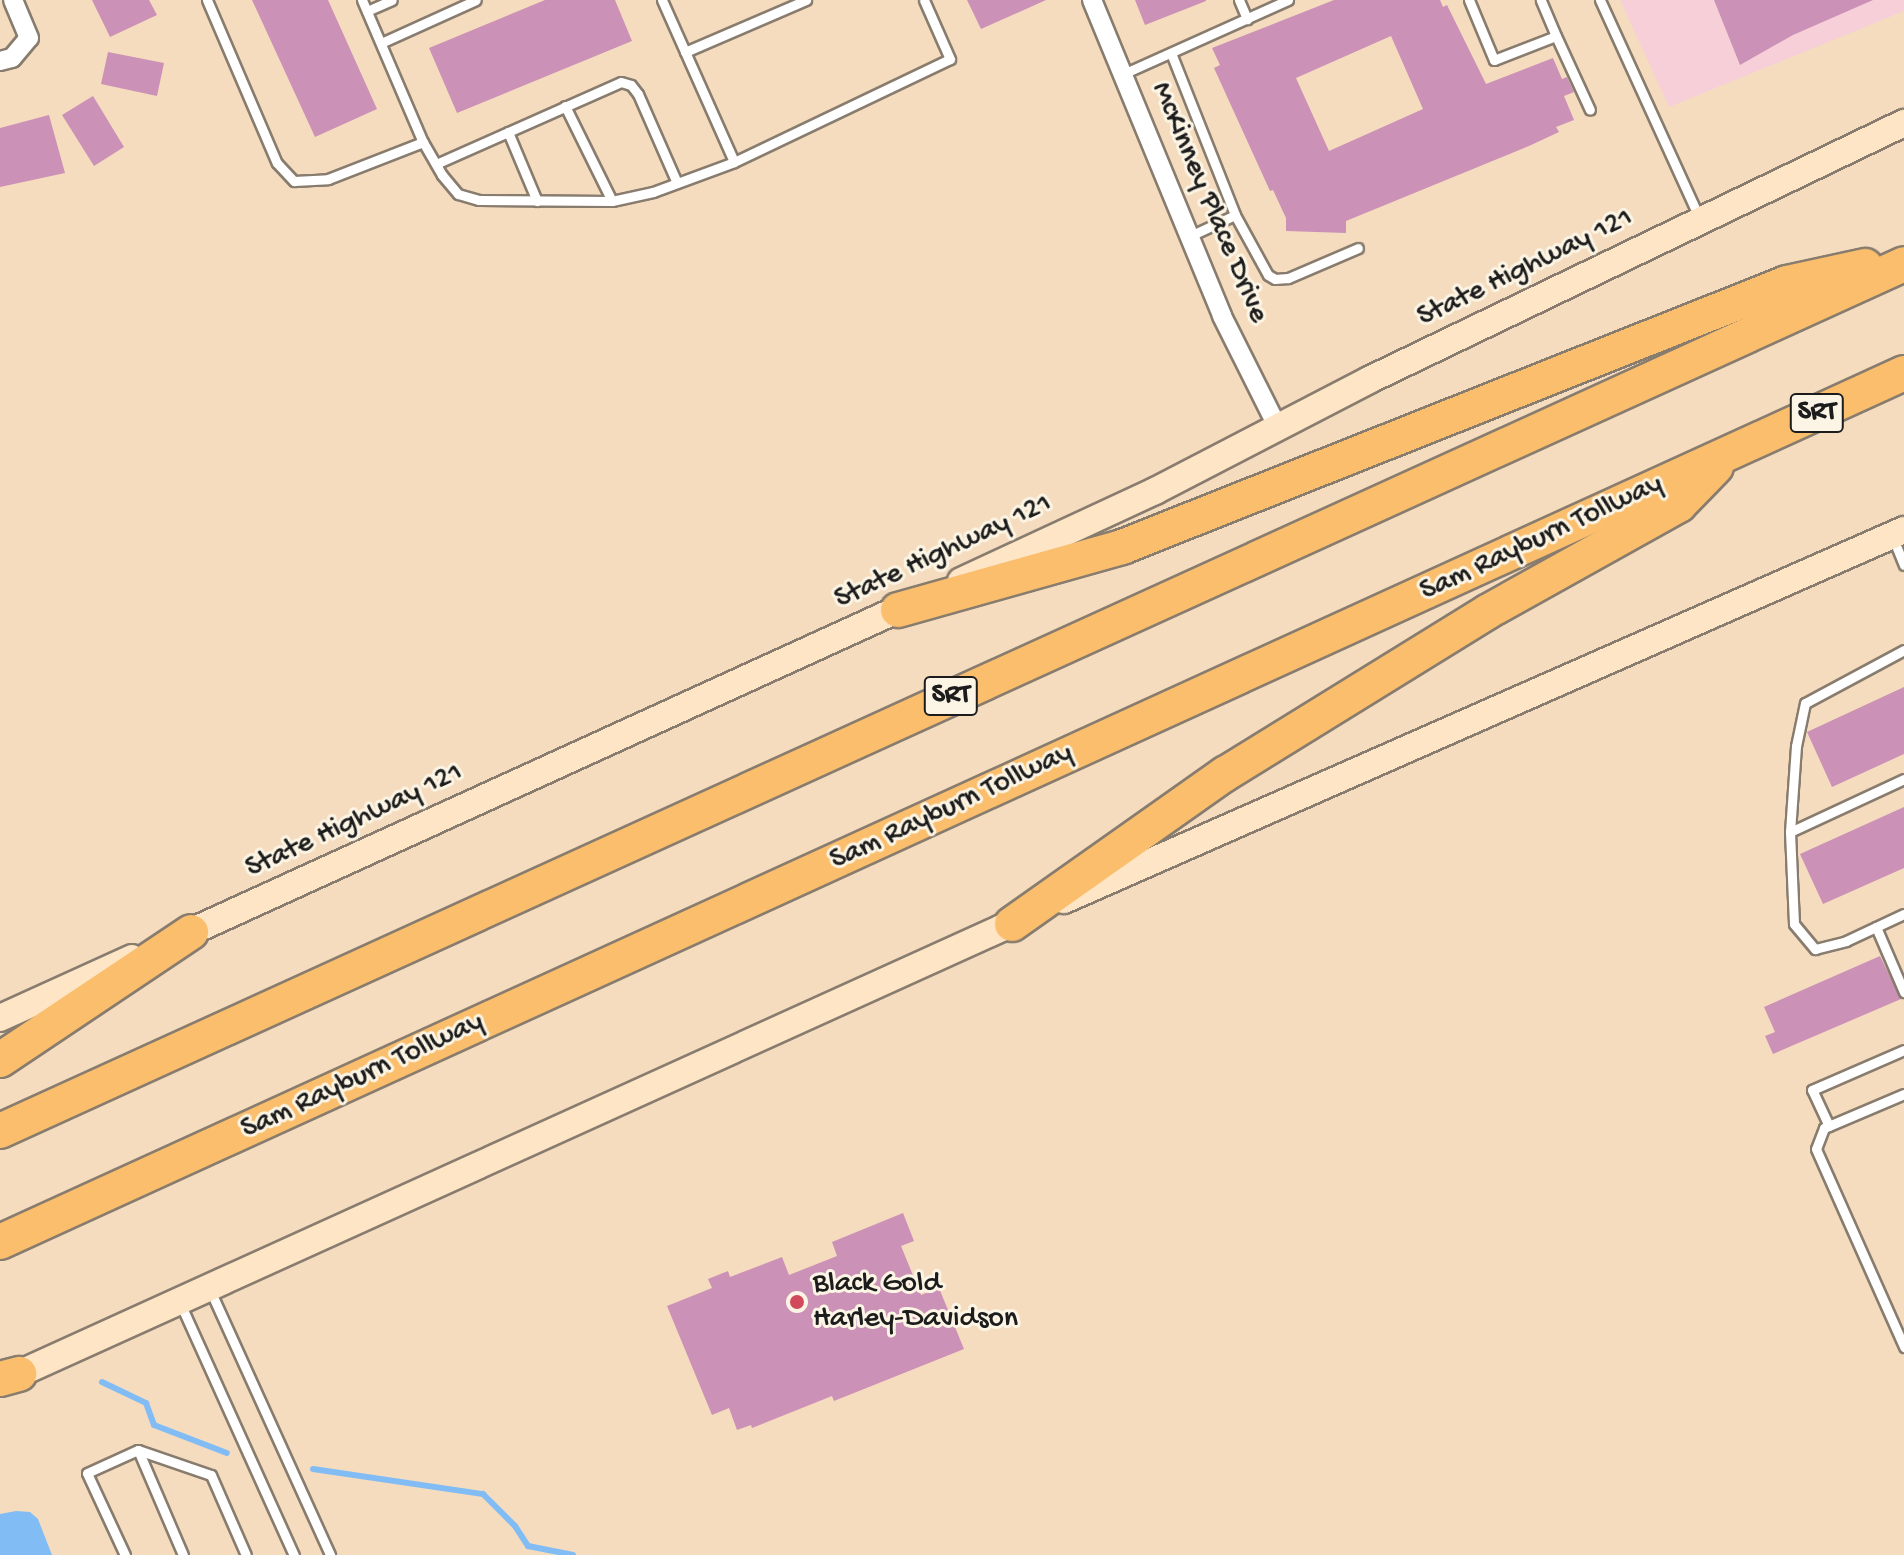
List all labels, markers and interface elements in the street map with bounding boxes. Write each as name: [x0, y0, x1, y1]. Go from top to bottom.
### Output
street label: McKinney Place Drive: [1141, 77, 1275, 329]
street label: State Highway 121: [1412, 201, 1640, 337]
road number: SRT: [1789, 389, 1845, 437]
street label: Sam Rayburn Tollway: [1415, 467, 1669, 611]
street label: State Highway 121: [830, 487, 1058, 619]
road number: SRT: [923, 672, 979, 720]
street label: Sam Rayburn Tollway: [825, 736, 1079, 880]
street label: State Highway 121: [241, 756, 469, 888]
street label: Sam Rayburn Tollway: [236, 1005, 490, 1149]
place label: Black Gold Harley-Davidson: [813, 1267, 1018, 1338]
marker: Black Gold Harley-Davidson: [788, 1293, 806, 1311]

